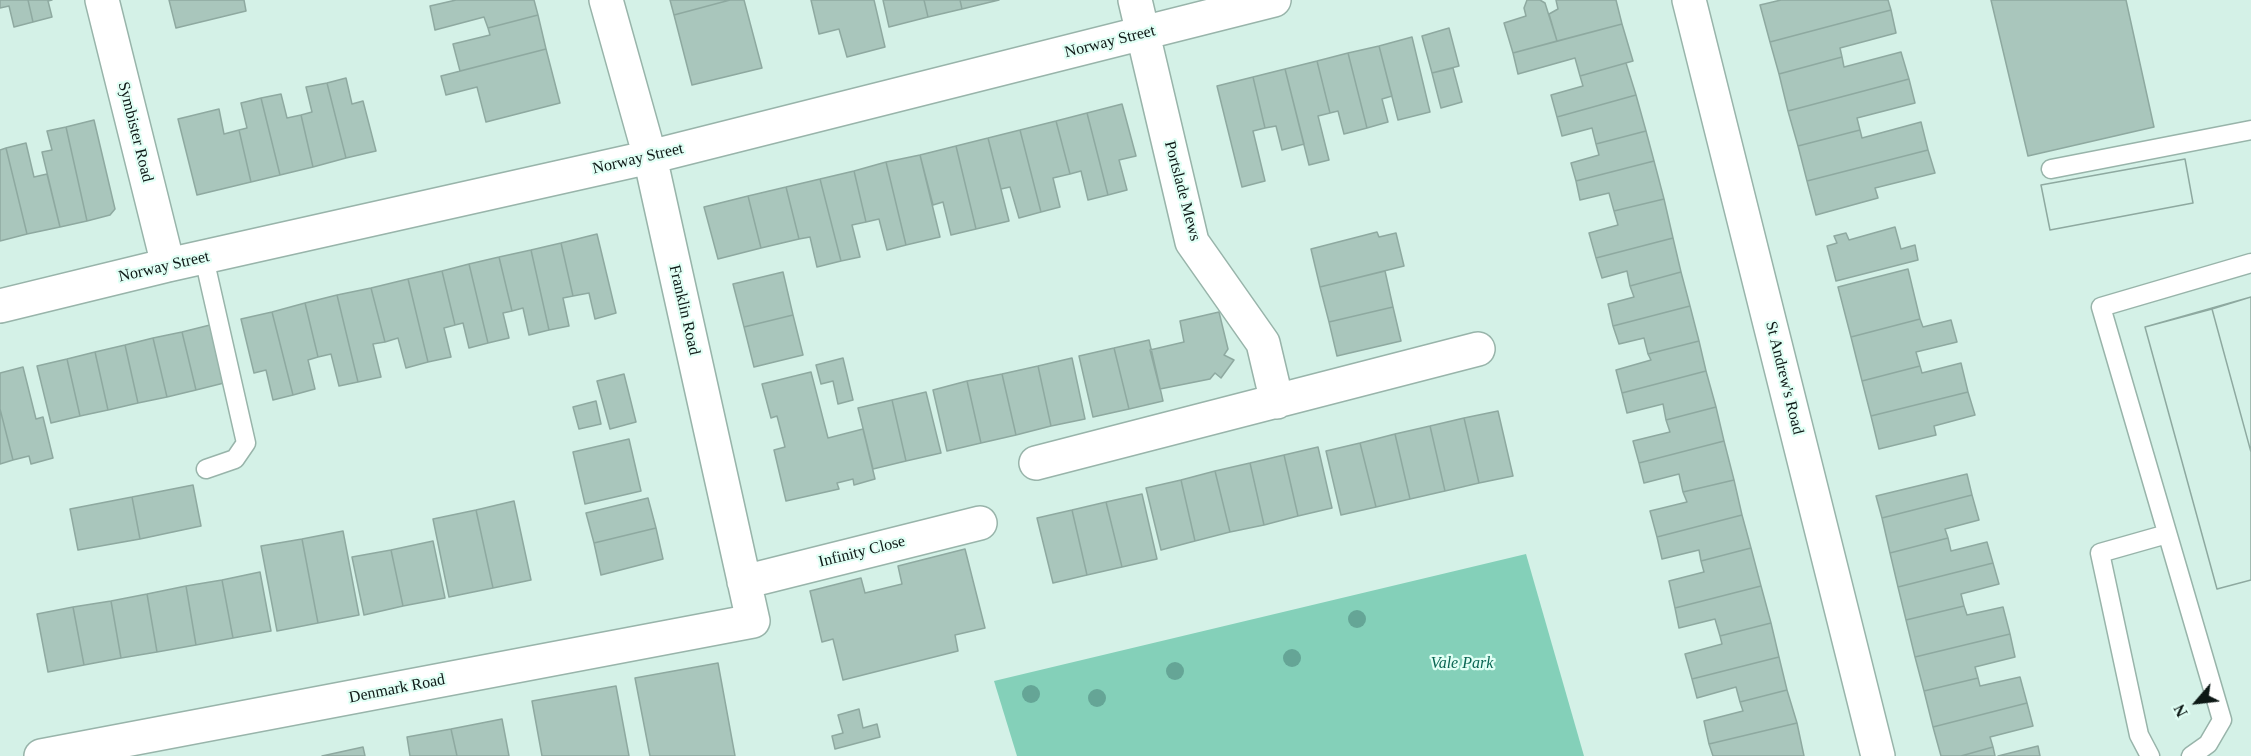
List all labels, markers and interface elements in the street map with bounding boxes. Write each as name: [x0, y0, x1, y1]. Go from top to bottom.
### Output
street label: Norway Street: [1063, 21, 1157, 63]
street label: Symbister Road: [113, 80, 157, 184]
street label: Norway Street: [591, 139, 685, 179]
street label: Portslade Mews: [1159, 139, 1205, 243]
street label: Norway Street: [117, 247, 211, 287]
street label: Franklin Road: [664, 263, 704, 357]
street label: St Andrew's Road: [1761, 320, 1807, 436]
street label: Infinity Close: [817, 532, 907, 572]
park label: Vale Park: [1431, 654, 1493, 674]
street label: Denmark Road: [347, 670, 447, 708]
north arrow: [2167, 672, 2227, 732]
text: N: [2170, 702, 2191, 720]

